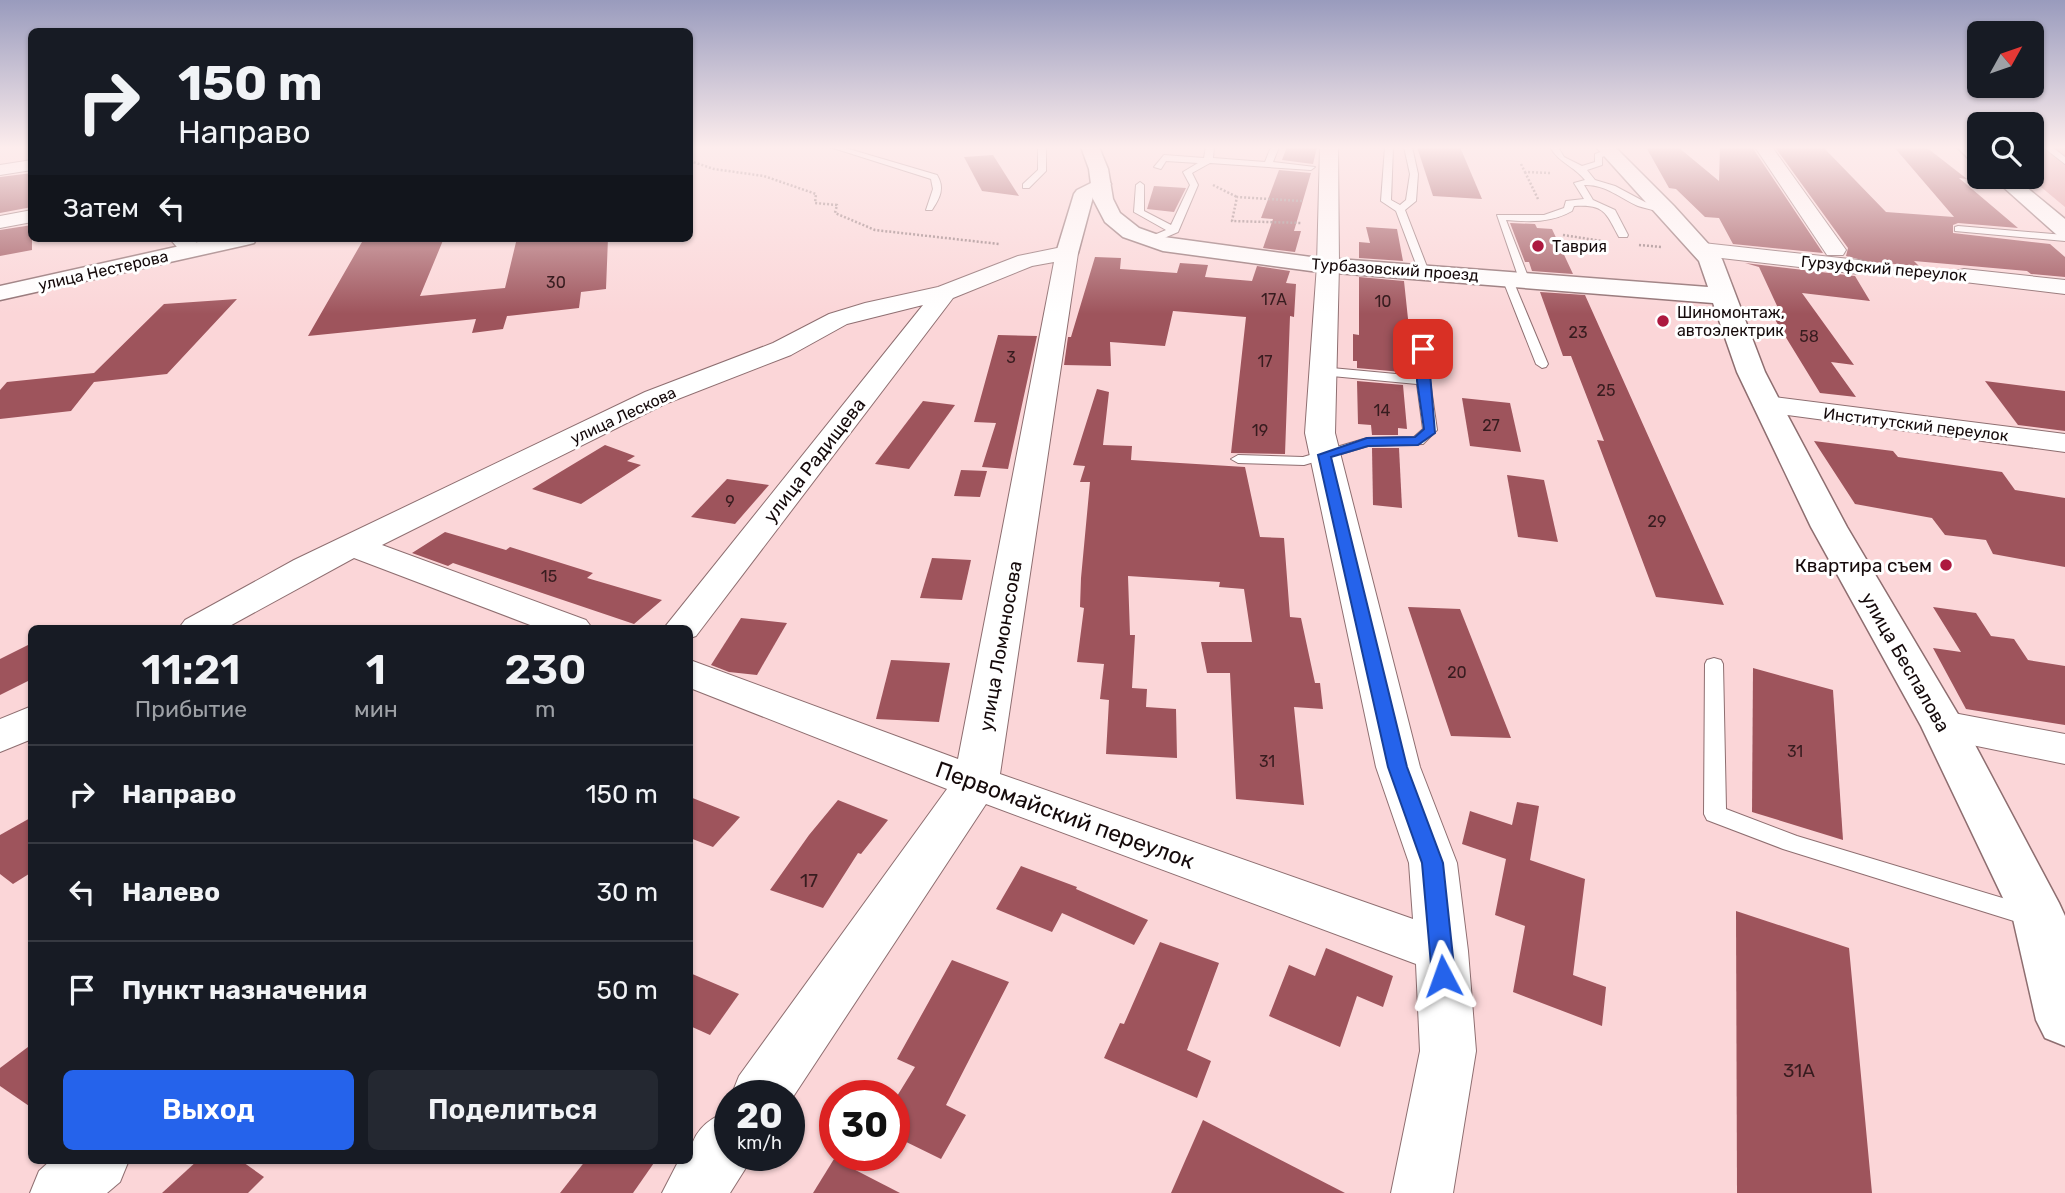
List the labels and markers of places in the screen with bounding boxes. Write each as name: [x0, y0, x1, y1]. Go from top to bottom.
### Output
place label: Таврия: [1552, 237, 1607, 256]
marker: Таврия: [1530, 238, 1546, 254]
place label: Шиномонтаж, автоэлектрик: [1677, 303, 1785, 340]
marker: Шиномонтаж, автоэлектрик: [1655, 313, 1671, 329]
pin: [1393, 319, 1453, 379]
place label: Квартира съем: [1795, 554, 1932, 577]
marker: Квартира съем: [1938, 557, 1954, 573]

